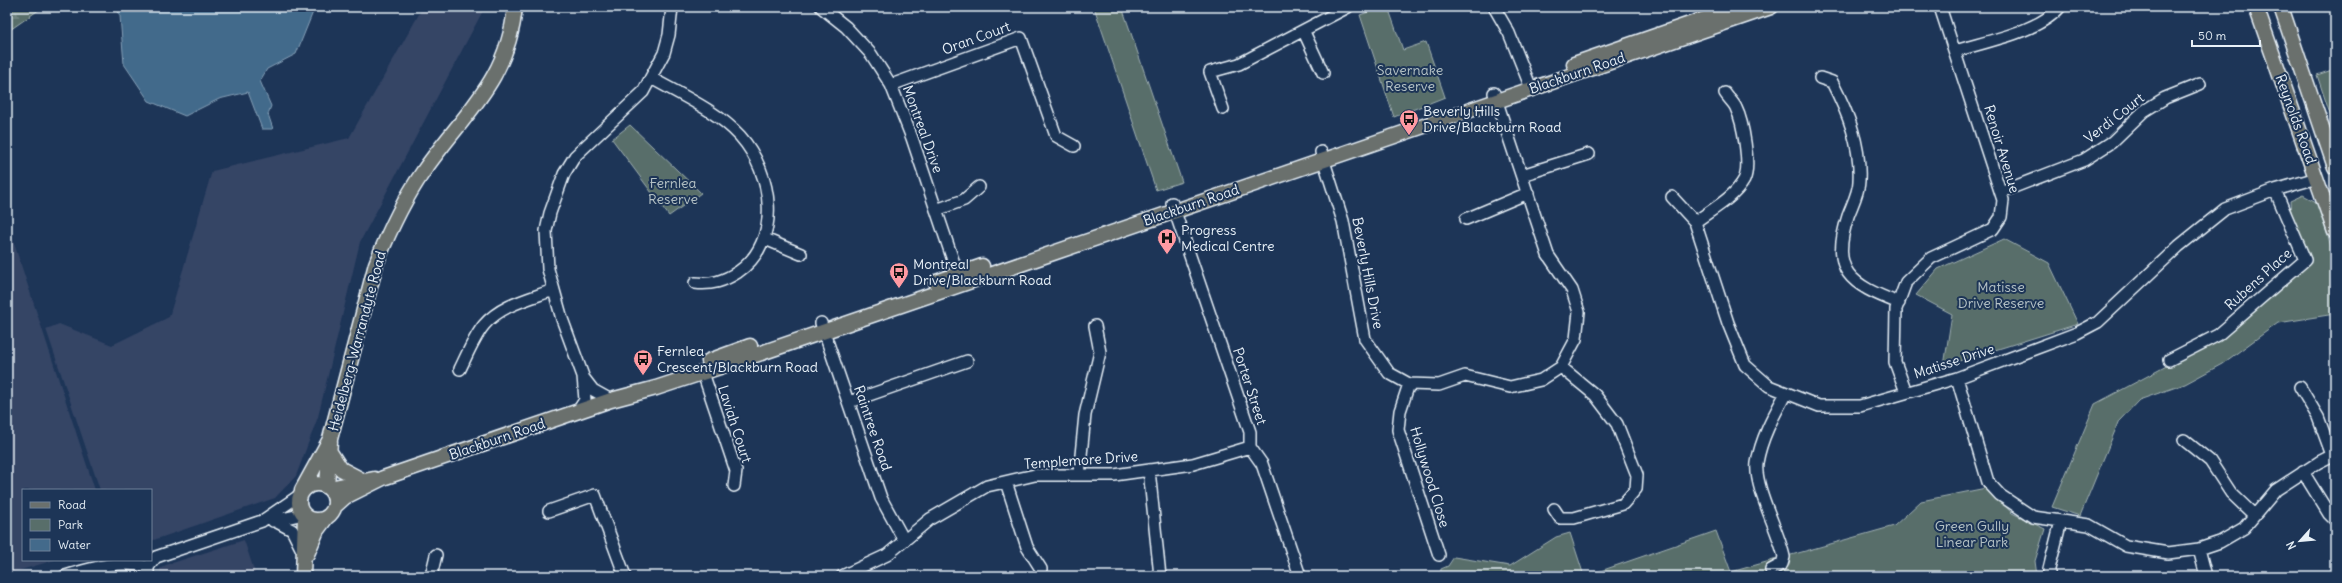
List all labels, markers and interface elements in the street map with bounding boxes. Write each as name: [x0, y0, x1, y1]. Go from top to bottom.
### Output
street label: Oran Court: [939, 17, 1013, 59]
scale bar: [2192, 22, 2260, 48]
text: 50 m: [2198, 28, 2227, 43]
street label: Blackburn Road: [1527, 48, 1627, 98]
park label: Savernake Reserve: [1377, 61, 1443, 95]
street label: Reynolds Road: [2271, 72, 2321, 166]
street label: Montreal Drive: [899, 83, 947, 175]
street label: Verdi Court: [2080, 89, 2148, 147]
place label: Beverly Hills Drive/Blackburn Road: [1423, 102, 1562, 136]
street label: Renoir Avenue: [1980, 103, 2024, 195]
bus stop icon: Beverly Hills Drive/Blackburn Road: [1398, 108, 1420, 136]
park label: Fernlea Reserve: [648, 174, 698, 208]
street label: Blackburn Road: [1141, 180, 1241, 230]
street label: Beverly Hills Drive: [1348, 216, 1388, 330]
place label: Progress Medical Centre: [1181, 221, 1275, 255]
hospital icon: Progress Medical Centre: [1156, 227, 1178, 255]
street label: Rubens Place: [2221, 244, 2295, 314]
street label: Heidelberg-Warrandyte Road: [324, 249, 390, 433]
place label: Montreal Drive/Blackburn Road: [913, 255, 1052, 289]
bus stop icon: Montreal Drive/Blackburn Road: [888, 261, 910, 289]
park label: Matisse Drive Reserve: [1958, 278, 2044, 312]
street label: Matisse Drive: [1911, 339, 1997, 383]
place label: Fernlea Crescent/Blackburn Road: [657, 342, 818, 376]
street label: Porter Street: [1229, 345, 1271, 427]
bus stop icon: Fernlea Crescent/Blackburn Road: [632, 348, 654, 376]
street label: Laviah Court: [714, 383, 756, 465]
street label: Raintree Road: [850, 383, 896, 473]
street label: Blackburn Road: [447, 414, 547, 464]
street label: Hollywood Close: [1406, 424, 1454, 530]
street label: Templemore Drive: [1023, 447, 1139, 473]
legend: [22, 489, 152, 561]
text: Road: [58, 497, 86, 512]
text: Park: [58, 517, 83, 532]
park label: Green Gully Linear Park: [1935, 517, 2009, 551]
north arrow: [2280, 521, 2320, 561]
text: Water: [58, 537, 91, 552]
text: N: [2283, 539, 2299, 552]

